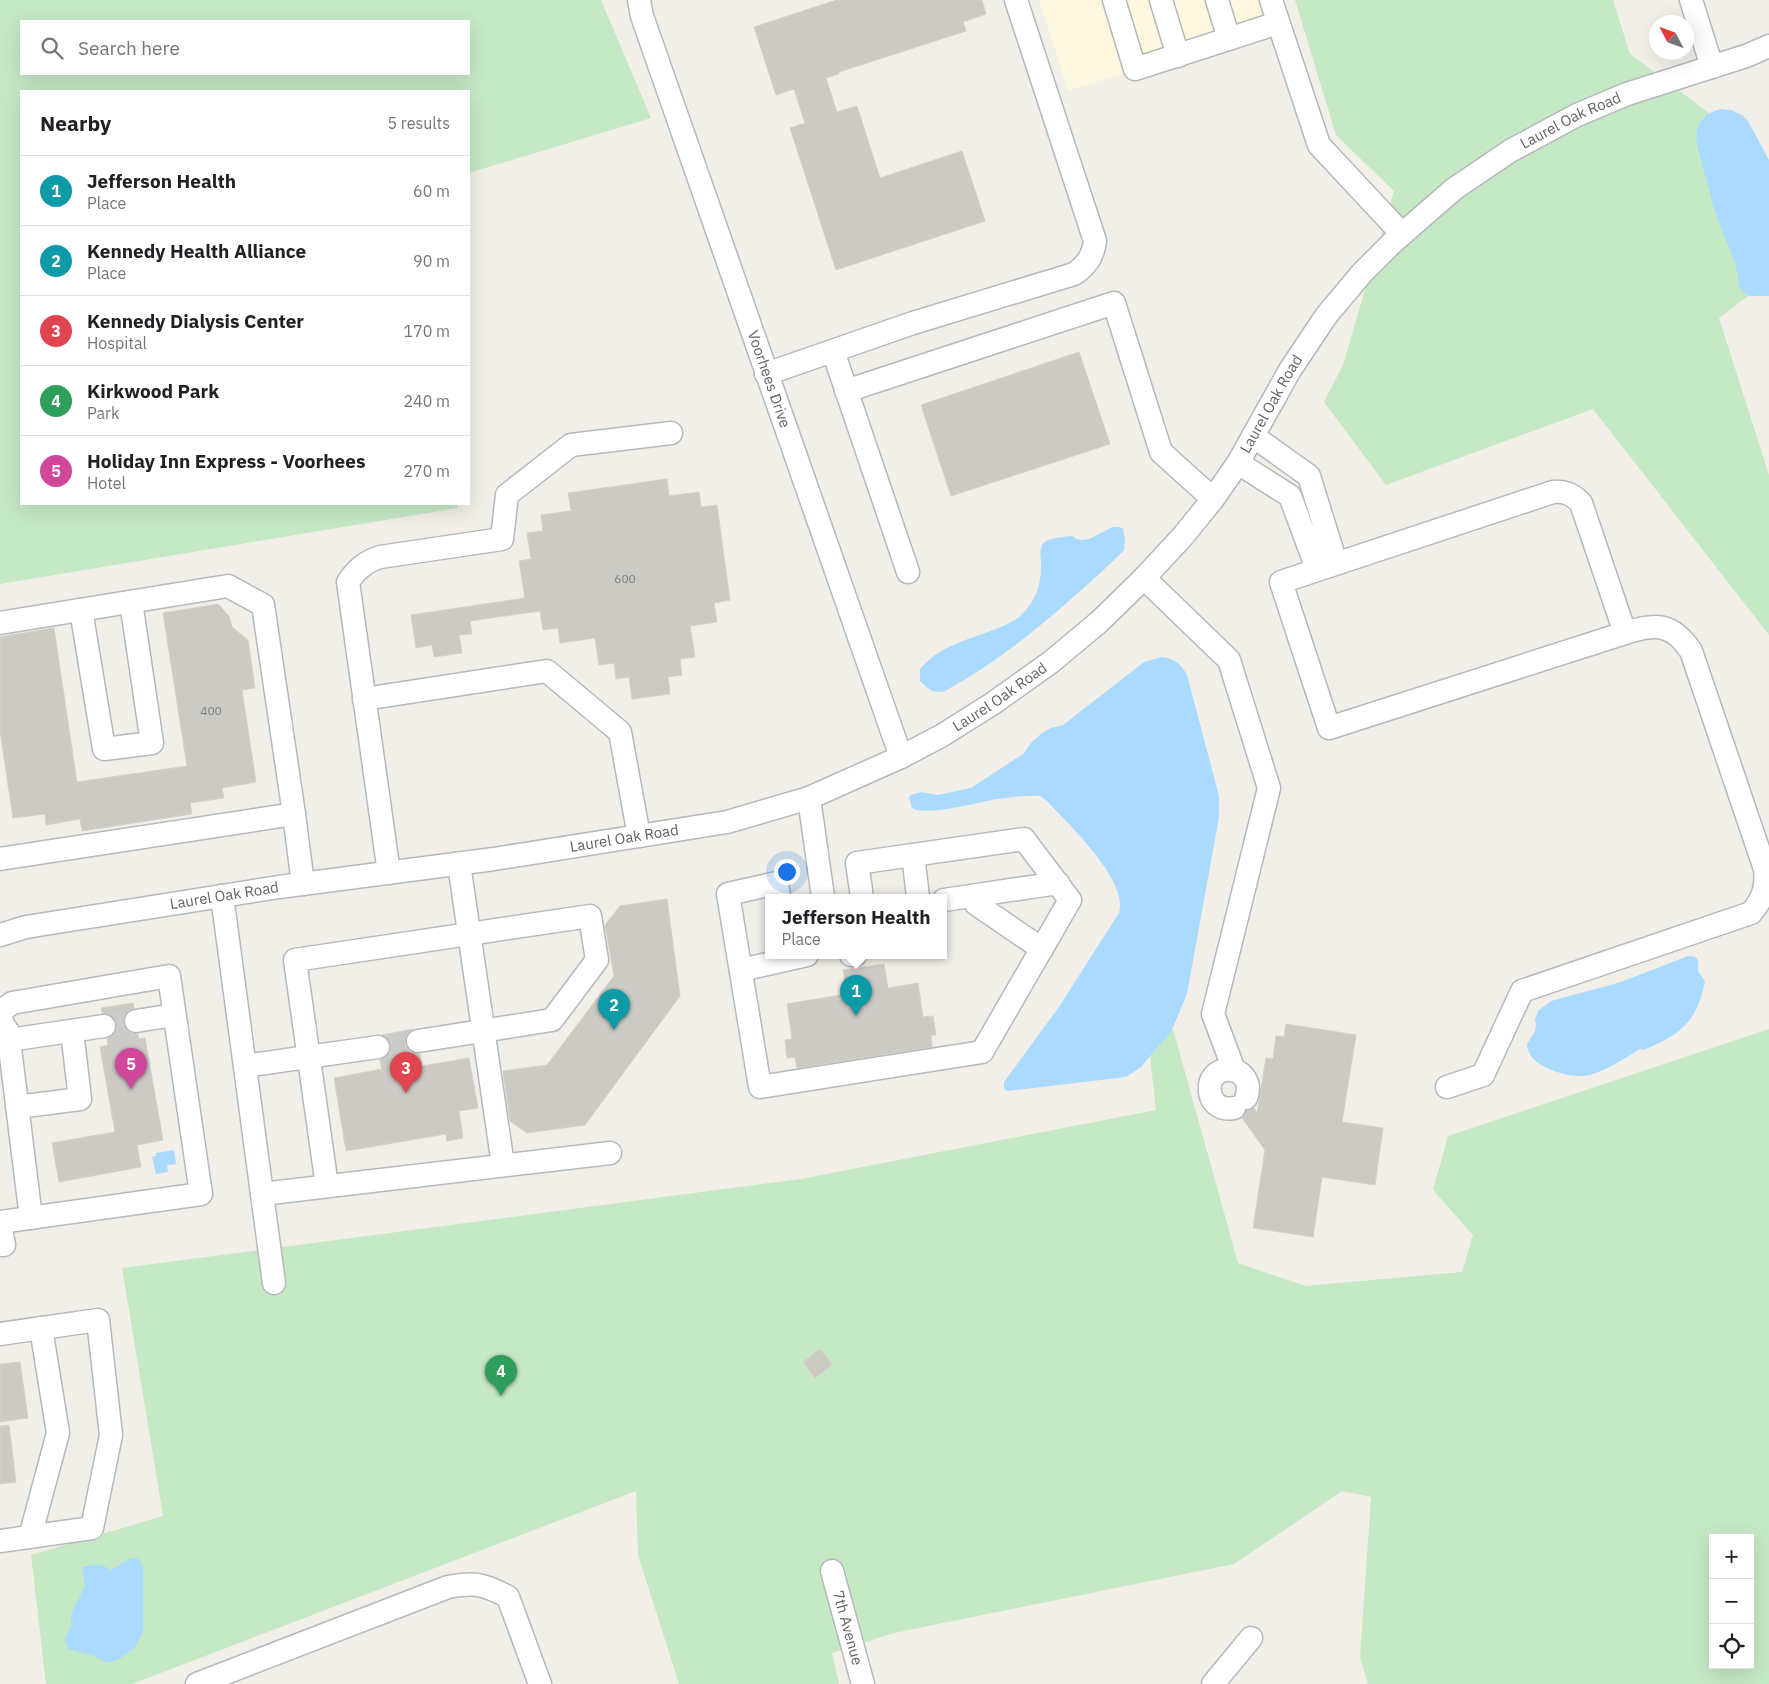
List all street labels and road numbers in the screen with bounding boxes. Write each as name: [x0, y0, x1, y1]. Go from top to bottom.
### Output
street label: Laurel Oak Road: [1517, 88, 1624, 153]
street label: Voorhees Drive: [744, 328, 795, 430]
street label: Laurel Oak Road: [1235, 351, 1306, 456]
street label: Laurel Oak Road: [949, 658, 1050, 735]
street label: Laurel Oak Road: [568, 820, 680, 856]
street label: Laurel Oak Road: [168, 877, 280, 913]
street label: 7th Avenue: [829, 1588, 867, 1667]

